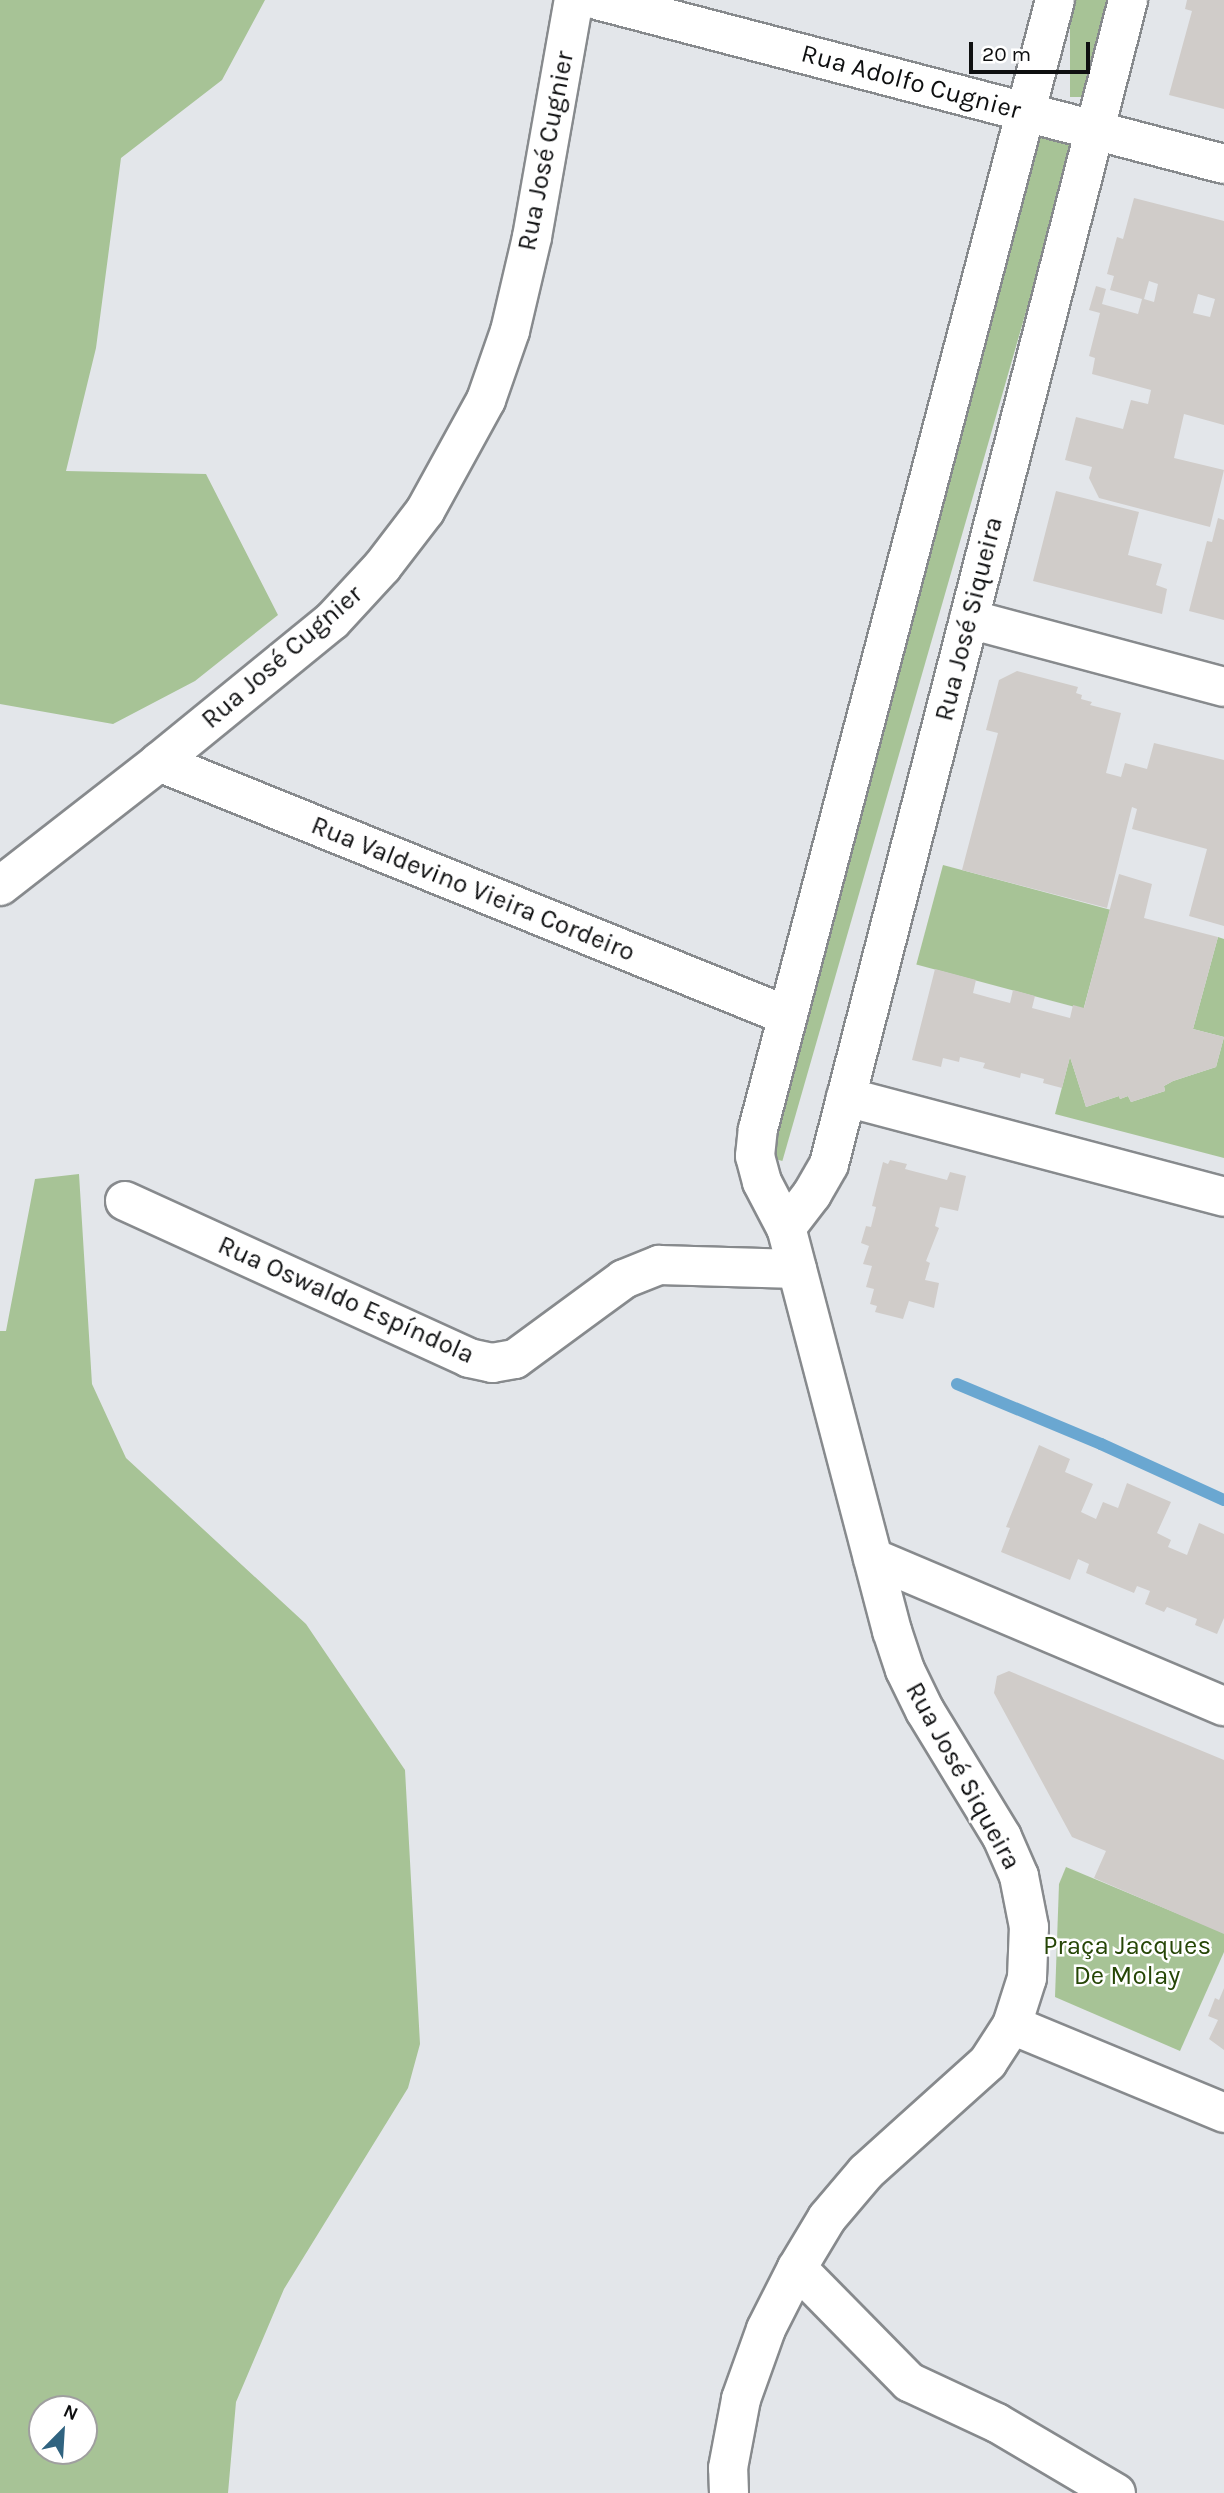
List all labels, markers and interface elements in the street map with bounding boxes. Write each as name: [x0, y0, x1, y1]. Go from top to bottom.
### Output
scale bar: [972, 28, 1093, 72]
street label: Rua Adolfo Cugnier: [798, 38, 1024, 126]
text: 20 m: [982, 42, 1031, 66]
street label: Rua José Cugnier: [511, 49, 581, 253]
street label: Rua José Siqueira: [929, 514, 1009, 724]
street label: Rua José Cugnier: [195, 579, 369, 735]
street label: Rua Valdevino Vieira Cordeiro: [307, 810, 639, 968]
street label: Rua Oswaldo Espíndola: [213, 1229, 479, 1371]
street label: Rua José Siqueira: [899, 1677, 1027, 1875]
park label: Praça Jacques De Molay: [1043, 1930, 1211, 1992]
north arrow: [28, 2395, 98, 2465]
text: N: [60, 2400, 81, 2425]

